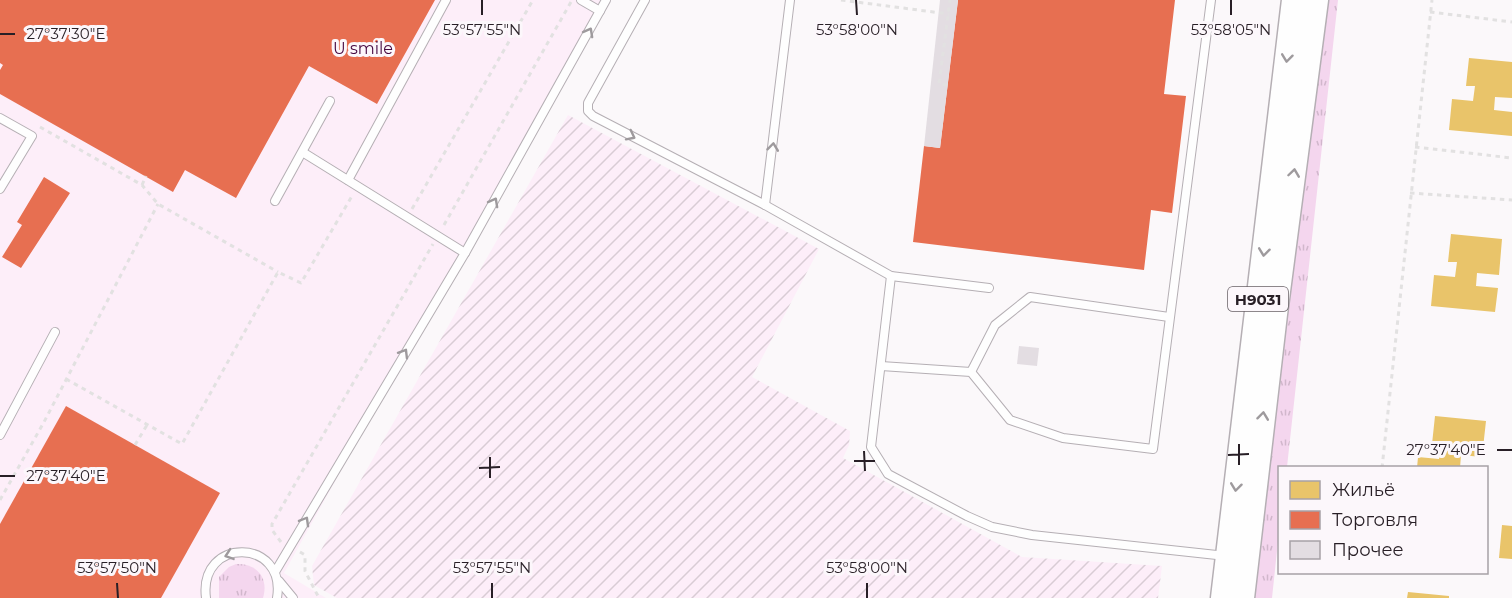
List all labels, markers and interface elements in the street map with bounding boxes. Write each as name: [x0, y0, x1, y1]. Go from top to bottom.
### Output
text: 53°57'55"N: [443, 20, 521, 39]
text: 53°58'00"N: [816, 20, 898, 39]
text: 53°58'05"N: [1191, 20, 1271, 39]
text: 27°37'30"E: [27, 24, 105, 43]
one-way arrow: [582, 28, 593, 38]
park label: U smile: [333, 39, 393, 58]
one-way arrow: [1281, 54, 1294, 63]
one-way arrow: [625, 129, 636, 140]
one-way arrow: [766, 142, 778, 152]
one-way arrow: [1287, 169, 1300, 178]
one-way arrow: [487, 198, 498, 208]
one-way arrow: [1258, 247, 1271, 256]
road number: Н9031: [1228, 287, 1288, 311]
one-way arrow: [397, 349, 409, 359]
one-way arrow: [1256, 412, 1269, 421]
text: 27°37'40"E: [1406, 440, 1486, 459]
text: 27°37'40"E: [26, 466, 106, 485]
legend: [1278, 466, 1488, 574]
text: Жильё: [1332, 479, 1395, 501]
one-way arrow: [1230, 482, 1242, 492]
text: Торговля: [1332, 509, 1418, 531]
one-way arrow: [297, 517, 309, 527]
text: Прочее: [1332, 539, 1404, 561]
one-way arrow: [224, 548, 235, 561]
text: 53°57'50"N: [77, 558, 157, 577]
text: 53°57'55"N: [453, 558, 531, 577]
text: 53°58'00"N: [826, 558, 908, 577]

